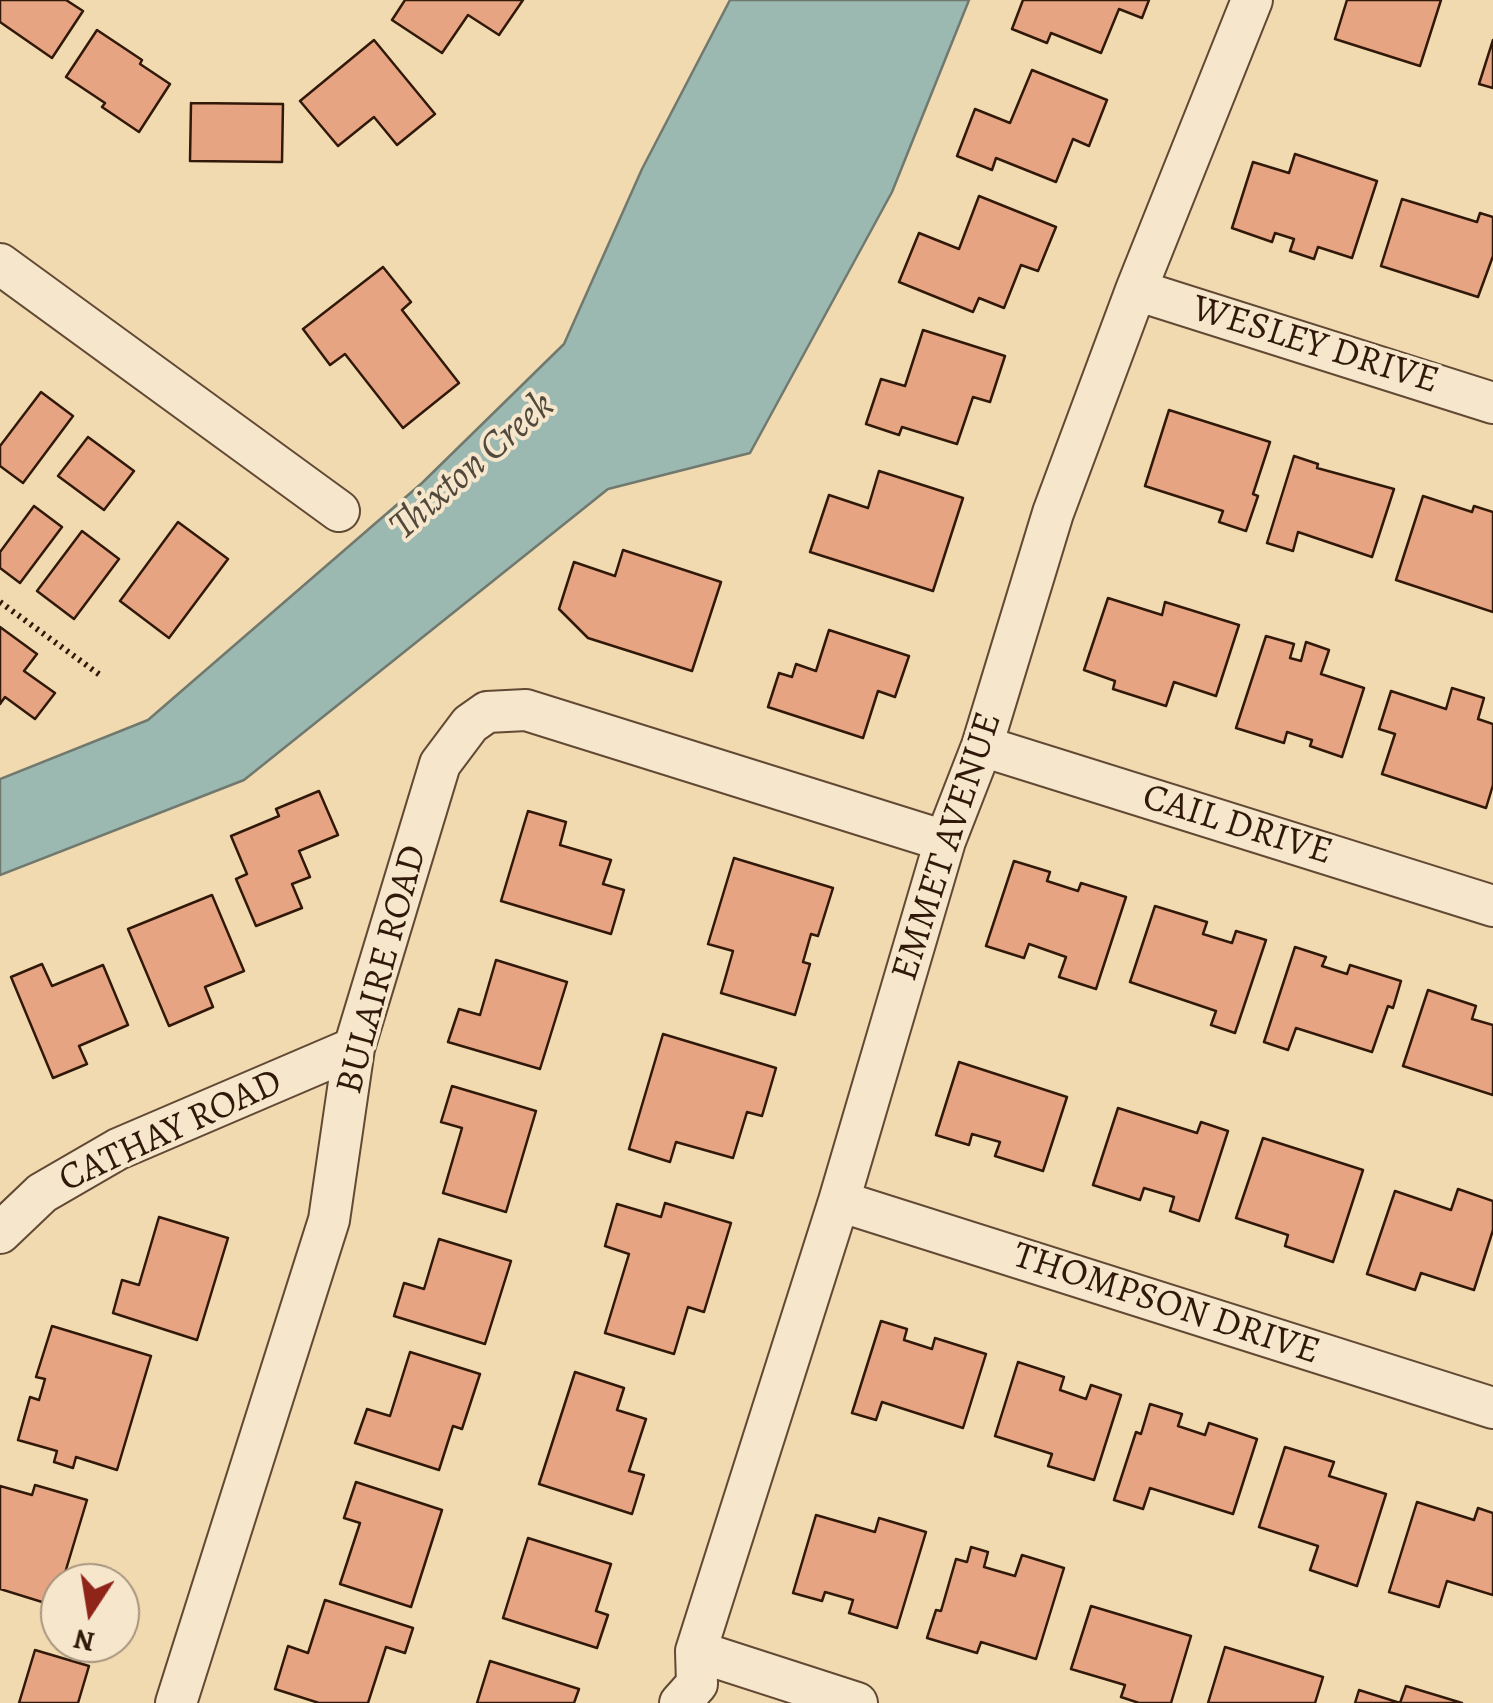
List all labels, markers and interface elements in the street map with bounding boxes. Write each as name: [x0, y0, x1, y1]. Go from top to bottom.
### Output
street label: WESLEY DRIVE: [1186, 287, 1444, 405]
water label: Thixton Creek: [381, 383, 565, 551]
street label: EMMET AVENUE: [883, 707, 1013, 987]
street label: CAIL DRIVE: [1137, 776, 1337, 876]
street label: BULAIRE ROAD: [328, 841, 438, 1099]
street label: CATHAY ROAD: [52, 1061, 290, 1203]
street label: THOMPSON DRIVE: [1007, 1234, 1325, 1376]
north arrow: [40, 1563, 140, 1663]
text: N: [70, 1620, 98, 1661]

